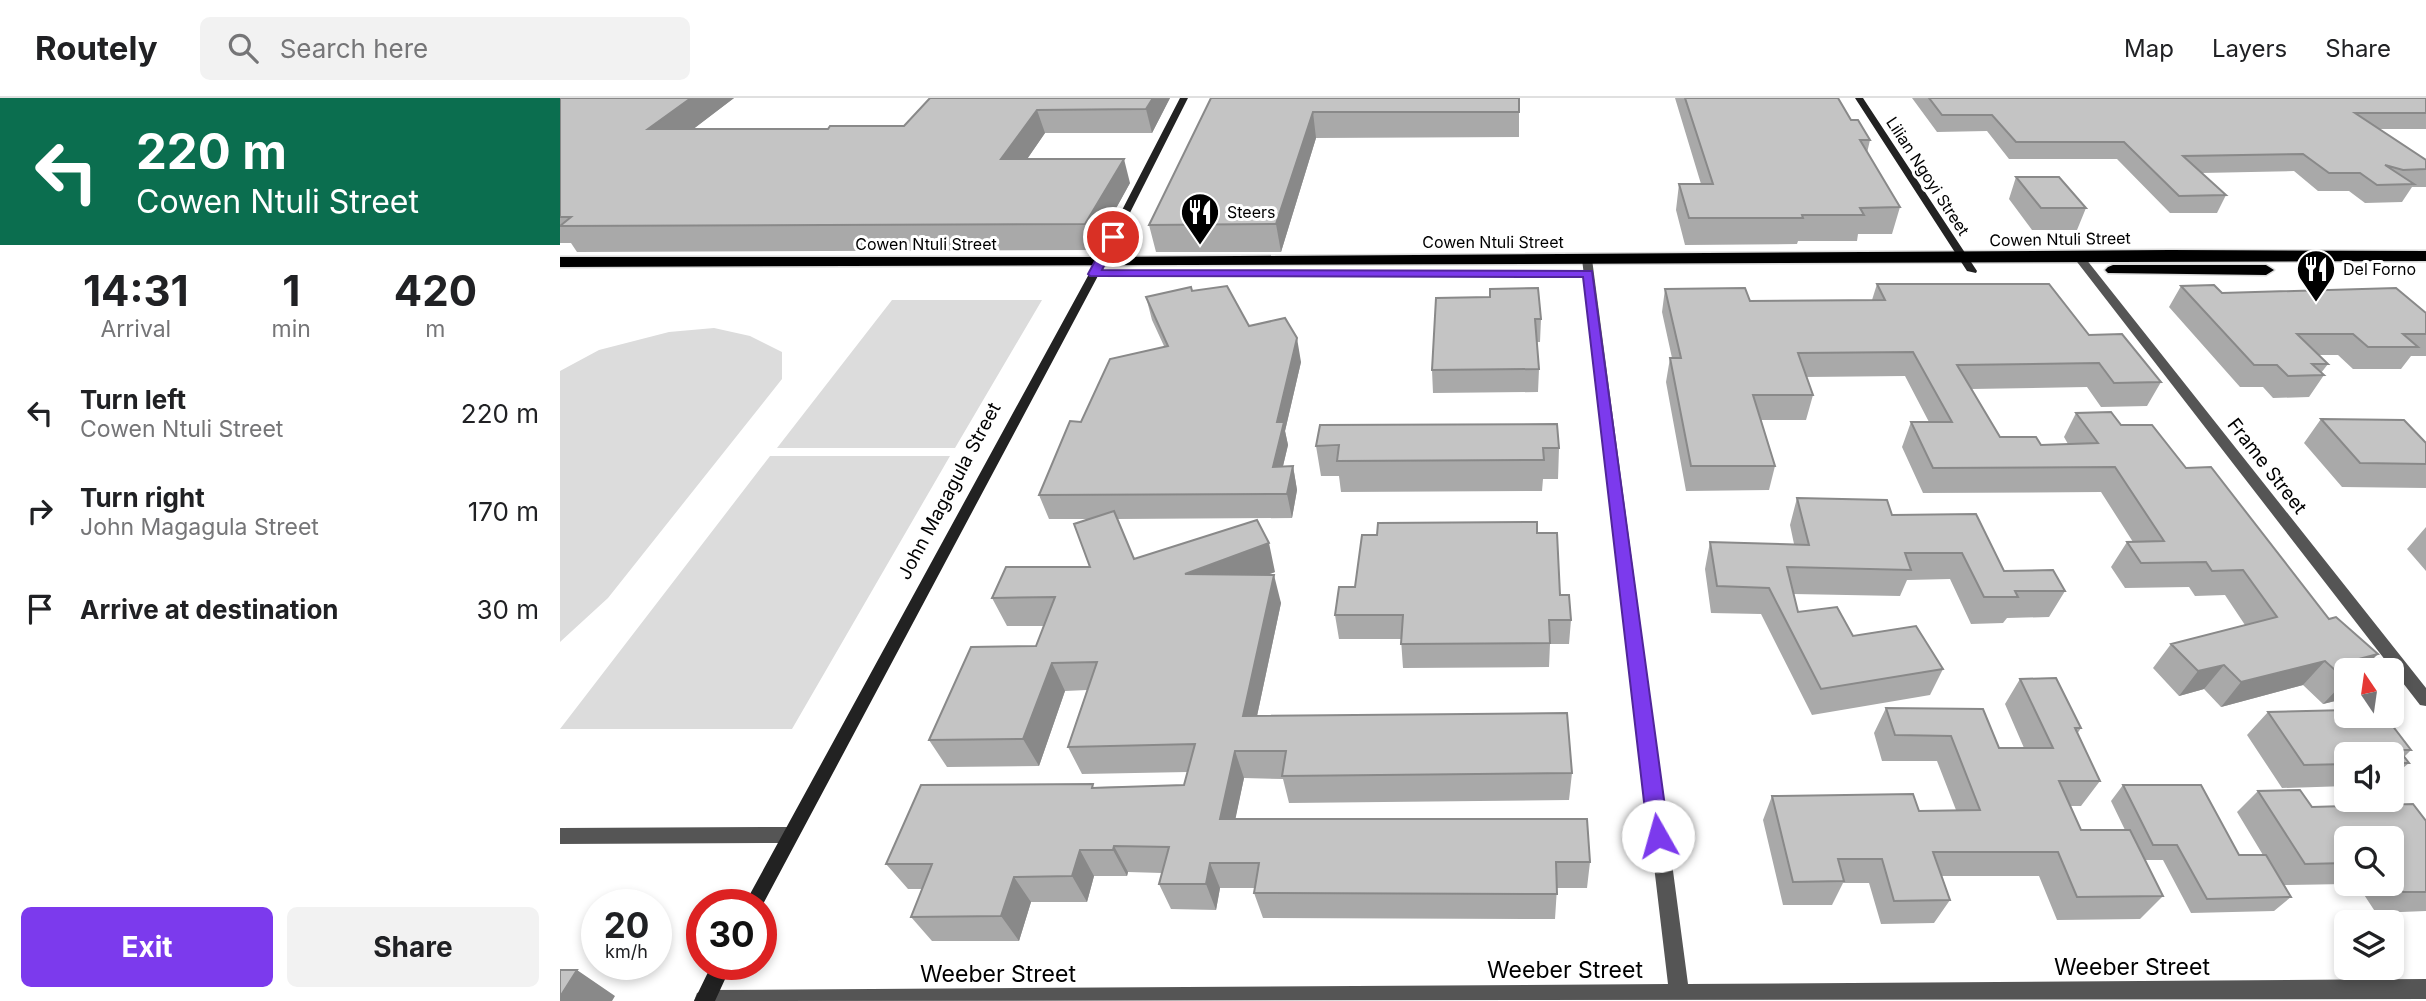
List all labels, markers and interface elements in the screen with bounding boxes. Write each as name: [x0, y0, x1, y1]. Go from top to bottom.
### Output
search box: [200, 17, 690, 80]
text: Routely: [35, 28, 158, 68]
icon: search: [224, 29, 262, 67]
text: Search here: [280, 33, 428, 64]
text: Map: [2124, 34, 2174, 63]
text: Layers: [2212, 34, 2287, 63]
text: Share: [2325, 34, 2391, 63]
street label: Lilian Ngoyi Street: [1882, 113, 1974, 239]
text: 220 m: [136, 122, 287, 181]
icon: left: [21, 126, 112, 217]
text: Cowen Ntuli Street: [136, 182, 419, 221]
restaurant icon: Steers: [1179, 191, 1221, 246]
place label: Steers: [1227, 202, 1275, 222]
pin: [1083, 207, 1143, 267]
icon: arrive: [1094, 218, 1132, 256]
street label: Cowen Ntuli Street: [1989, 228, 2131, 250]
street label: Cowen Ntuli Street: [1422, 232, 1564, 252]
street label: Cowen Ntuli Street: [855, 234, 997, 254]
restaurant icon: Del Forno: [2295, 248, 2337, 303]
place label: Del Forno: [2343, 259, 2416, 279]
text: 14:31: [83, 265, 189, 316]
text: 1: [282, 265, 300, 316]
text: 420: [394, 265, 477, 316]
text: Arrival: [100, 315, 171, 343]
text: min: [272, 315, 311, 343]
text: m: [425, 315, 446, 343]
text: Turn left: [80, 384, 186, 415]
icon: left: [21, 394, 59, 432]
text: 220 m: [461, 398, 539, 429]
street label: John Magagula Street: [893, 398, 1005, 584]
street label: Frame Street: [2222, 414, 2312, 518]
text: Cowen Ntuli Street: [80, 415, 283, 443]
text: Turn right: [80, 482, 205, 513]
icon: right: [21, 492, 59, 530]
text: 170 m: [468, 496, 539, 527]
text: John Magagula Street: [80, 513, 319, 541]
icon: arrive: [21, 590, 59, 628]
text: Arrive at destination: [80, 594, 339, 625]
text: 30 m: [476, 594, 539, 625]
north arrow: [2334, 658, 2404, 728]
map controls: [2334, 658, 2404, 980]
button: sound: [2334, 742, 2404, 812]
position arrow: [1621, 799, 1695, 873]
button: search: [2334, 826, 2404, 896]
speed limit sign: 30: [686, 889, 777, 980]
text: 20: [604, 904, 649, 946]
button: Exit: [21, 907, 273, 987]
button: Share: [287, 907, 539, 987]
button: layers: [2334, 910, 2404, 980]
text: km/h: [605, 941, 648, 962]
street label: Weeber Street: [2054, 953, 2210, 981]
street label: Weeber Street: [1487, 956, 1643, 984]
street label: Weeber Street: [920, 960, 1076, 988]

